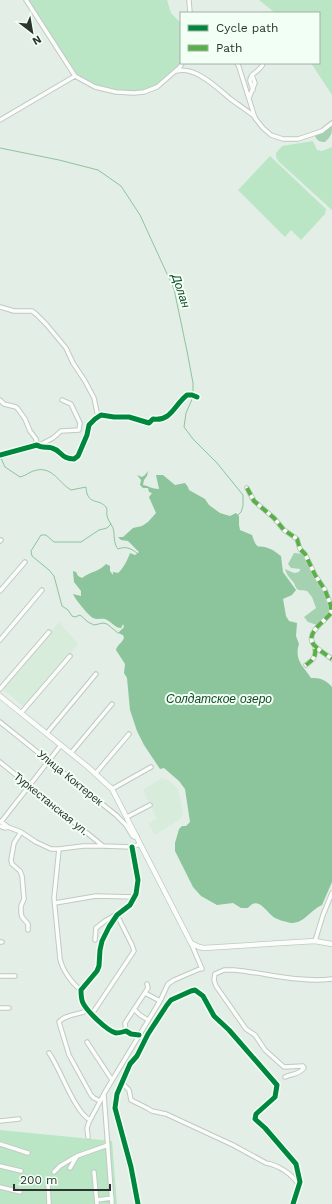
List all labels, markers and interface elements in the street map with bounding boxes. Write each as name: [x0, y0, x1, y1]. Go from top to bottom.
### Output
north arrow: [12, 12, 52, 52]
legend: [180, 12, 320, 64]
text: Cycle path: [216, 21, 278, 35]
text: N: [30, 32, 44, 48]
text: Path: [216, 41, 242, 55]
water label: Долан: [168, 270, 193, 310]
water label: Солдатское озеро: [166, 692, 272, 706]
street label: Улица Коктерек: [35, 748, 106, 809]
street label: Туркестанская ул.: [11, 770, 91, 838]
scale bar: [14, 1166, 110, 1192]
text: 200 m: [20, 1173, 57, 1187]

